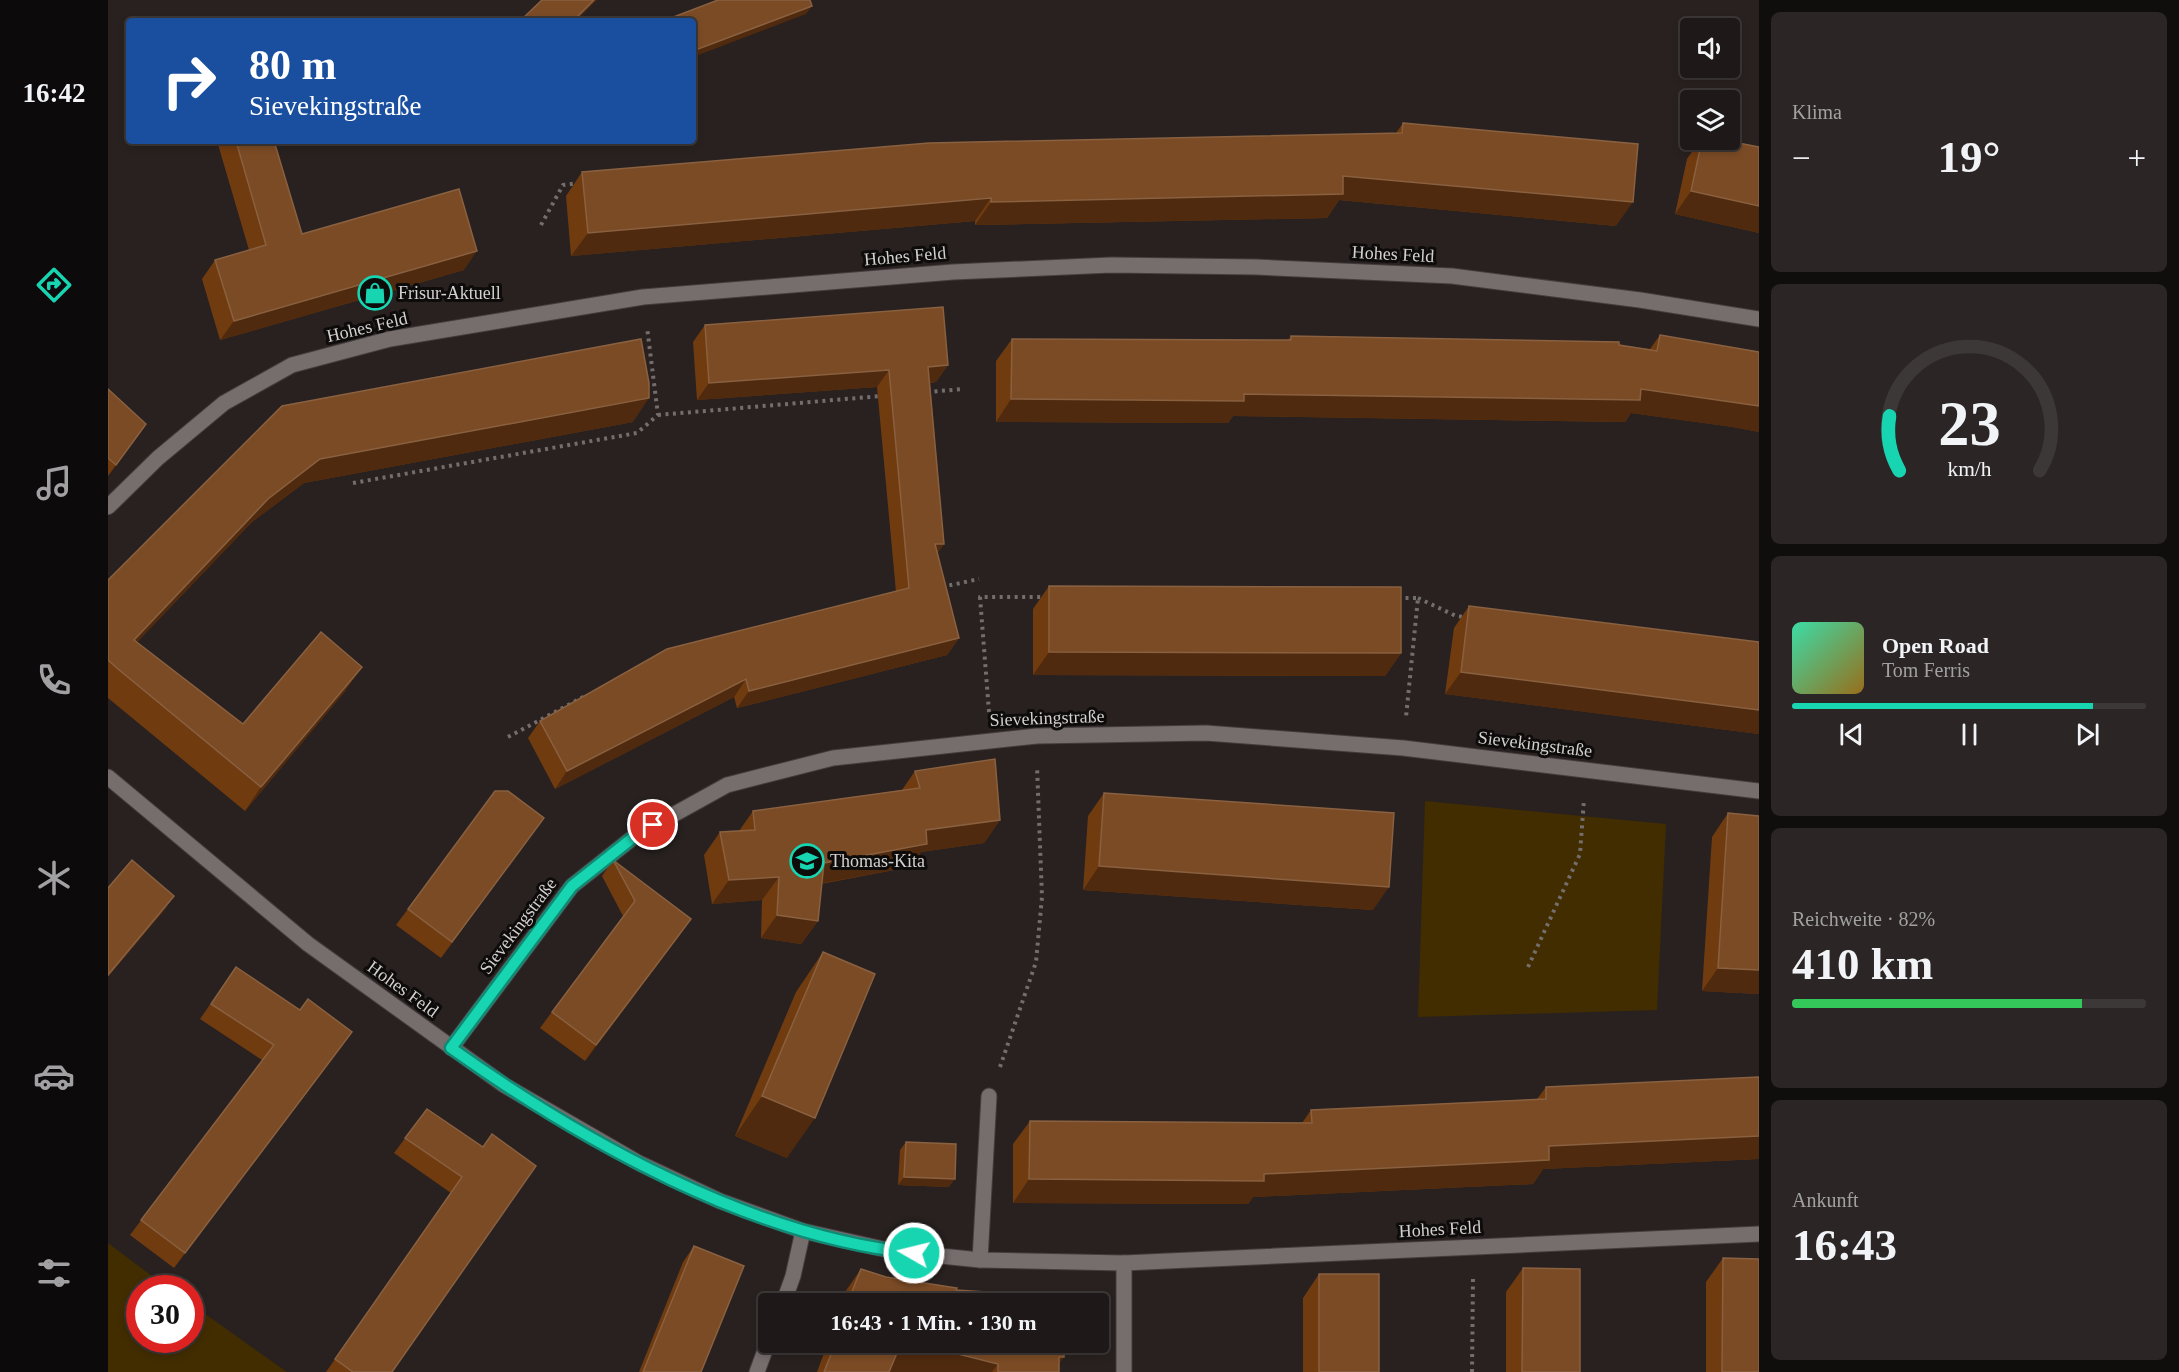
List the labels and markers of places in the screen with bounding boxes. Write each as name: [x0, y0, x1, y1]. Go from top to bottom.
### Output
shop icon: Frisur-Aktuell: [357, 275, 393, 311]
place label: Frisur-Aktuell: [398, 283, 501, 303]
pin: [627, 799, 678, 850]
school or university icon: Thomas-Kita: [789, 843, 825, 879]
place label: Thomas-Kita: [830, 851, 925, 871]

